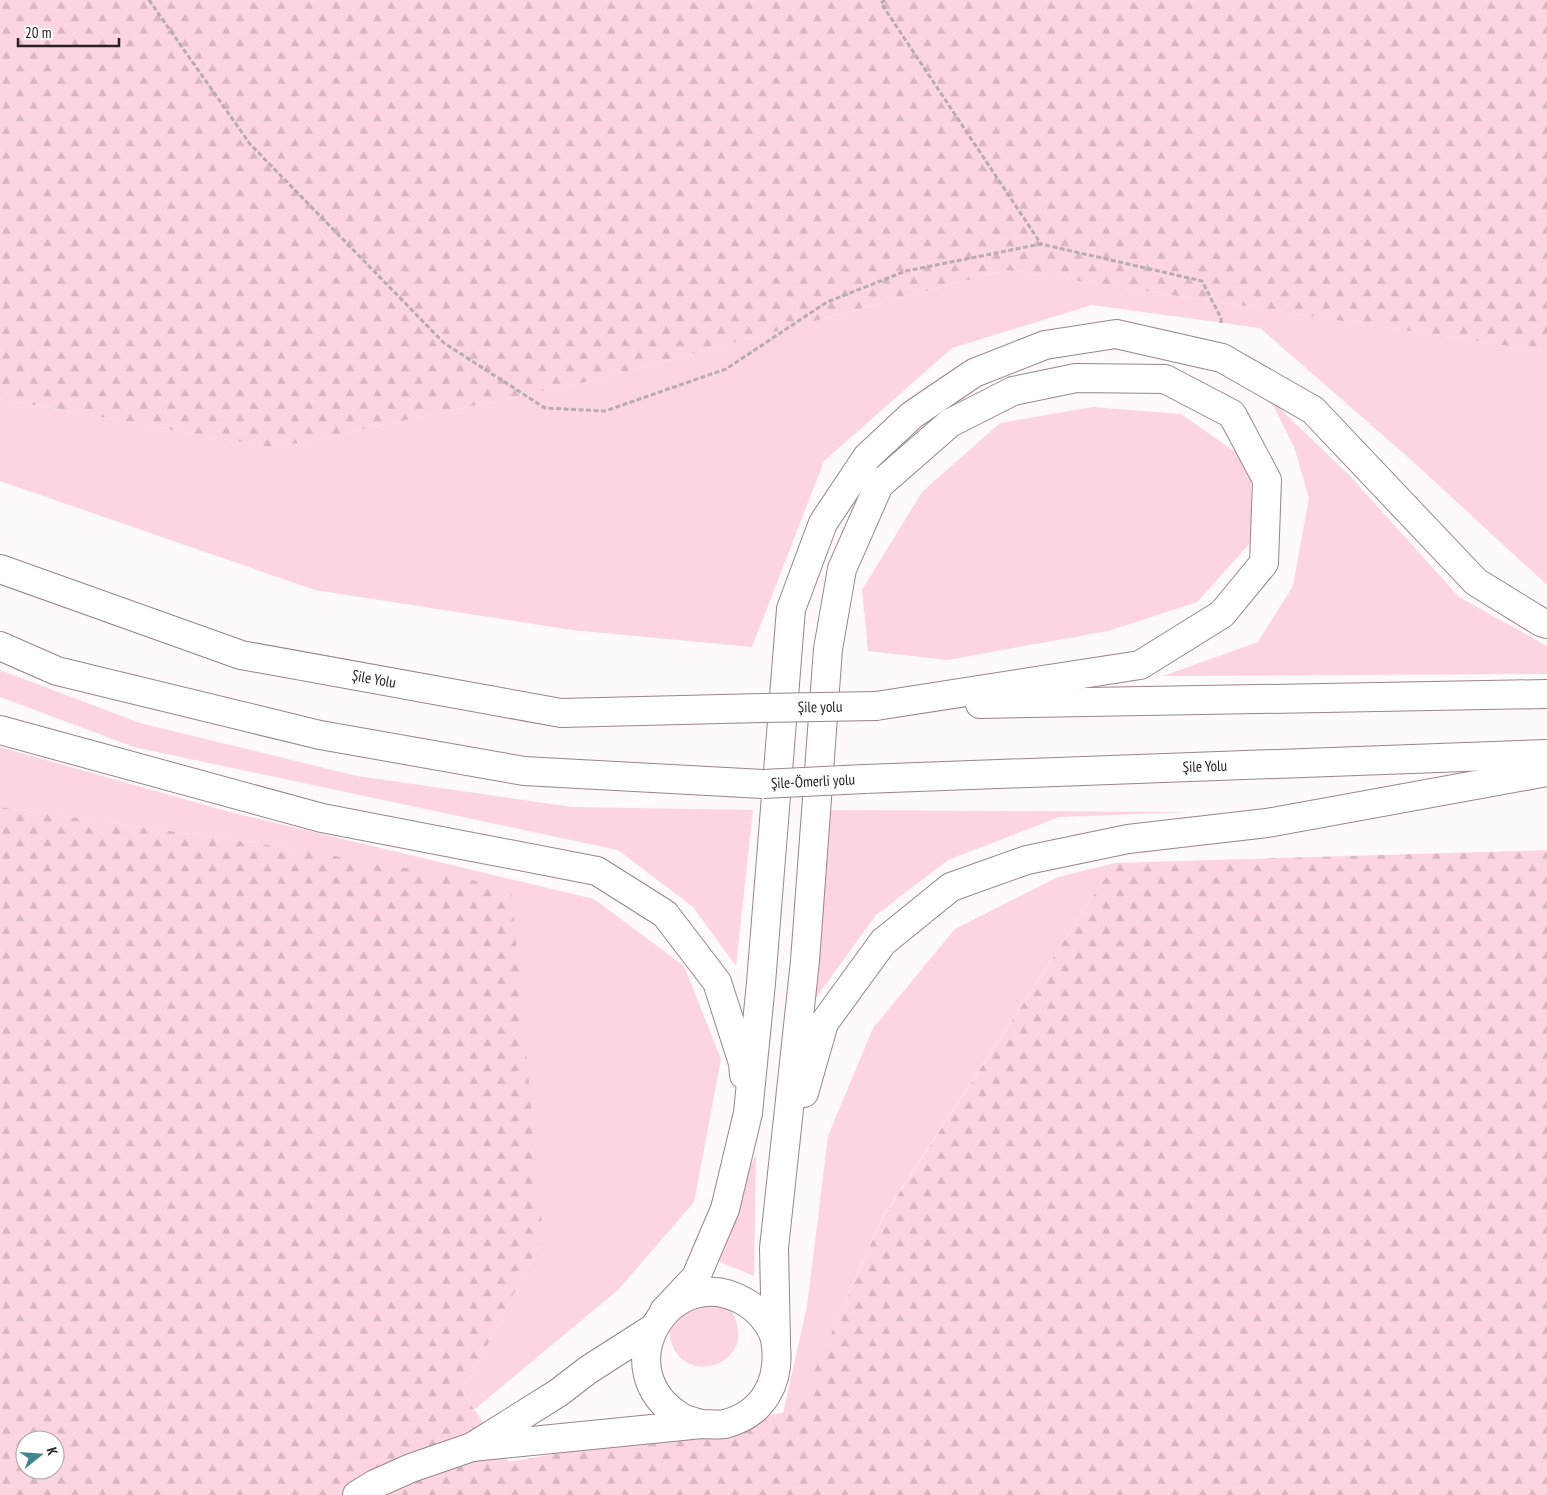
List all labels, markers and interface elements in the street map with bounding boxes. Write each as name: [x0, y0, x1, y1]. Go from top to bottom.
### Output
scale bar: [18, 15, 119, 47]
text: 20 m: [25, 23, 51, 42]
street label: Şile Yolu: [350, 665, 398, 692]
street label: Şile yolu: [797, 697, 842, 716]
street label: Şile Yolu: [1182, 756, 1227, 776]
street label: Şile-Ömerli yolu: [770, 769, 855, 793]
north arrow: [15, 1430, 65, 1480]
text: K: [43, 1445, 62, 1458]

